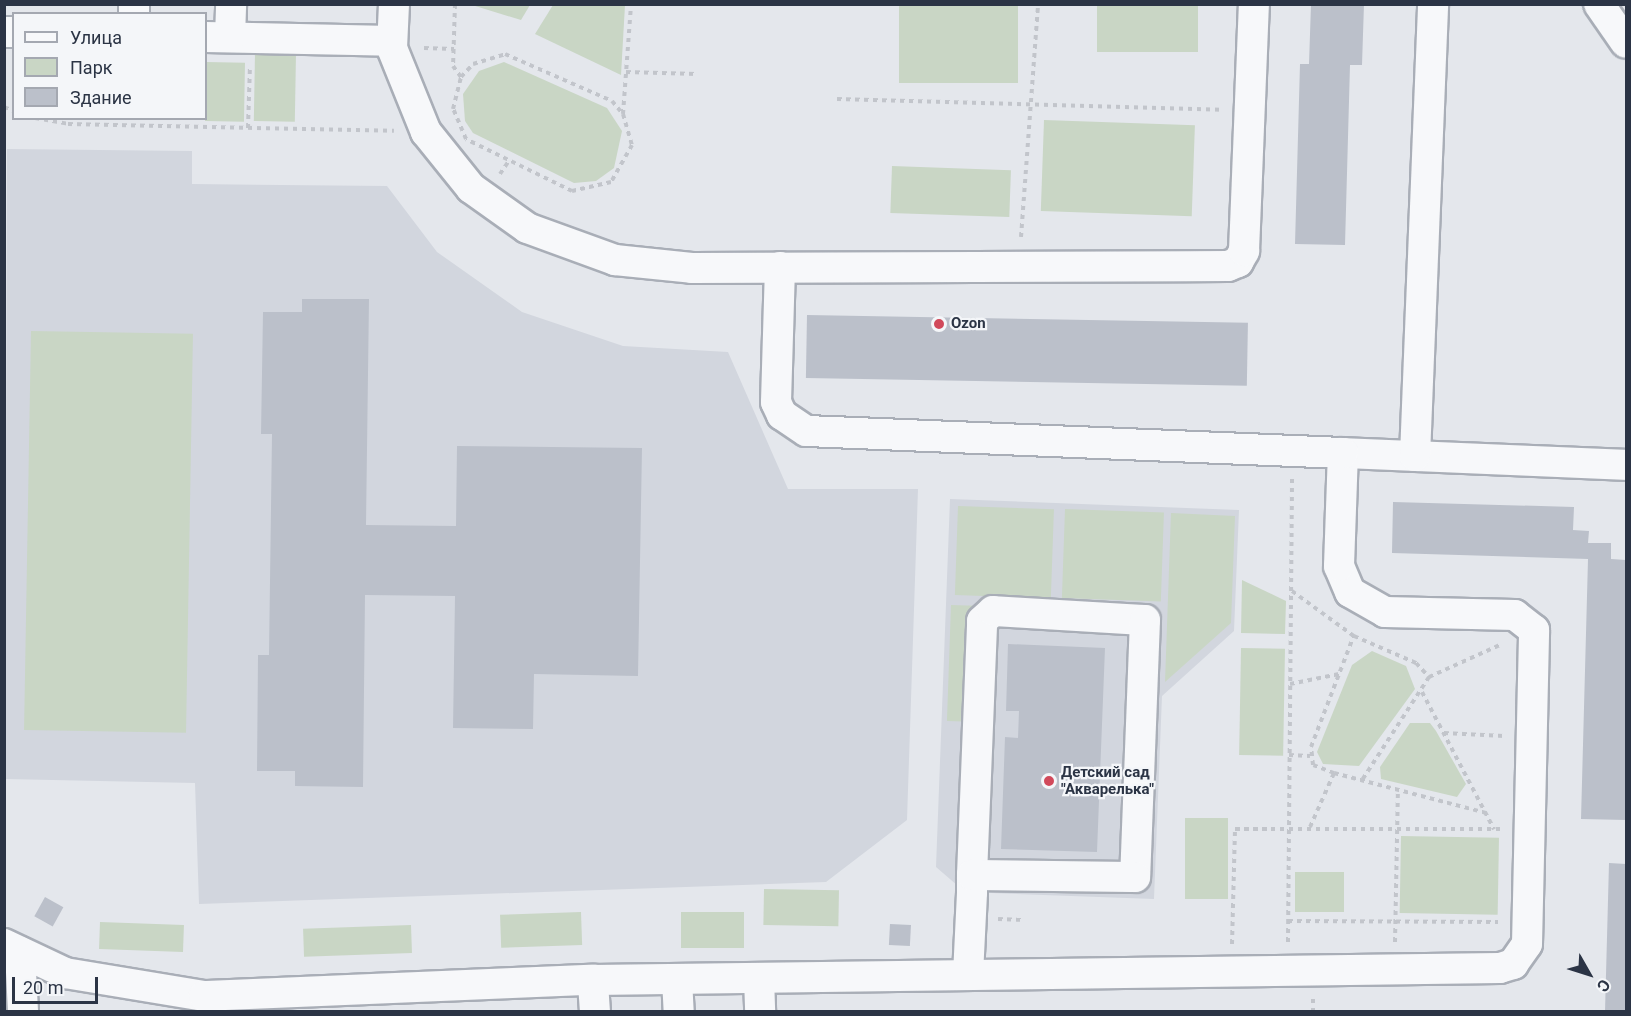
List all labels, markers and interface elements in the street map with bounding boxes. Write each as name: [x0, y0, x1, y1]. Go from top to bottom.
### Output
legend: [12, 12, 207, 120]
text: Улица: [70, 27, 122, 48]
text: Парк: [70, 57, 112, 78]
text: Здание: [70, 87, 132, 108]
place label: Ozon: [951, 315, 986, 333]
marker: Ozon: [932, 317, 946, 331]
place label: Детский сад "Акварелька": [1061, 763, 1154, 798]
marker: Детский сад "Акварелька": [1042, 774, 1056, 788]
north arrow: [1559, 944, 1619, 1004]
scale bar: [15, 965, 100, 1003]
text: С: [1593, 976, 1614, 996]
text: 20 m: [23, 977, 63, 998]

